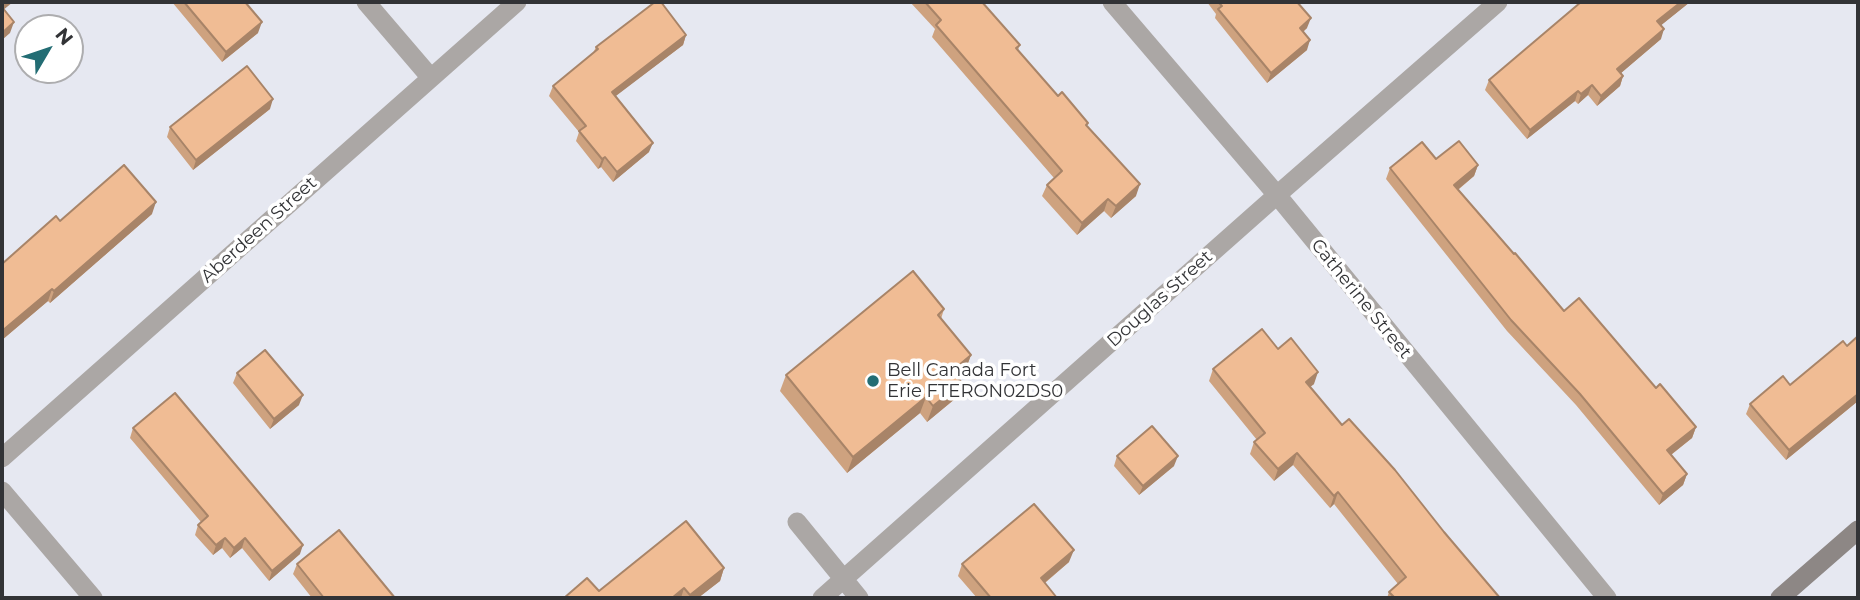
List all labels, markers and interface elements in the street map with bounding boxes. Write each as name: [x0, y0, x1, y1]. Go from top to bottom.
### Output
north arrow: [14, 14, 84, 84]
text: N: [50, 24, 78, 50]
street label: Aberdeen Street: [197, 172, 321, 288]
street label: Catherine Street: [1306, 235, 1416, 363]
street label: Douglas Street: [1103, 246, 1217, 352]
place label: Bell Canada Fort Erie FTERON02DS0: [887, 360, 1063, 402]
marker: Bell Canada Fort Erie FTERON02DS0: [865, 373, 881, 389]

